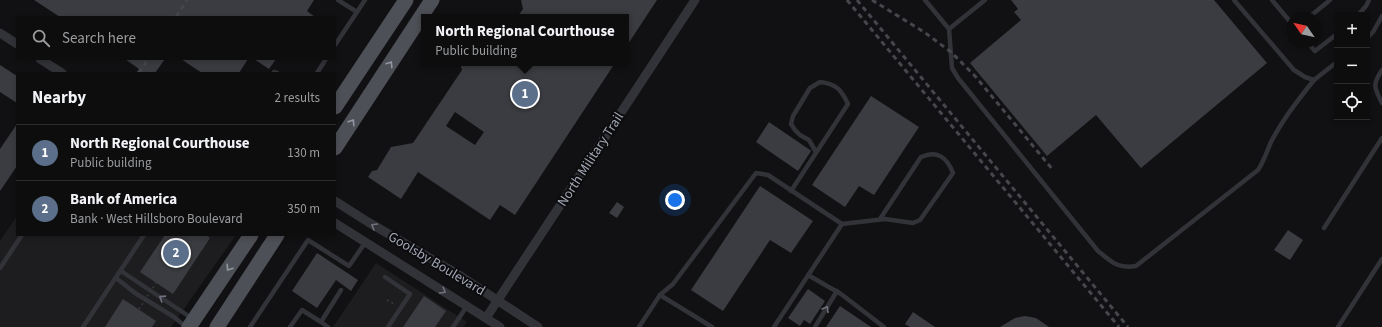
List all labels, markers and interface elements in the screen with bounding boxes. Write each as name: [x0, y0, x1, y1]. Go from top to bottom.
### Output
north arrow: [1286, 12, 1322, 48]
map controls: [1334, 12, 1370, 120]
button: +: [1334, 12, 1370, 48]
popup: [421, 14, 629, 66]
search box: [16, 16, 336, 60]
text: North Regional Courthouse: [435, 21, 615, 42]
icon: search: [30, 27, 52, 49]
text: Search here: [62, 28, 136, 49]
text: Public building: [435, 42, 517, 60]
button: −: [1334, 48, 1370, 84]
one-way arrow: [385, 61, 393, 68]
pin: 1: [512, 79, 538, 109]
button: locate: [1334, 84, 1370, 120]
text: Nearby: [32, 86, 86, 110]
text: 2 results: [275, 89, 320, 107]
street label: North Military Trail: [553, 108, 629, 211]
one-way arrow: [347, 120, 354, 127]
text: North Regional Courthouse: [70, 133, 250, 154]
text: 1: [42, 144, 48, 162]
text: 130 m: [287, 144, 320, 162]
text: Public building: [70, 154, 152, 172]
text: Bank of America: [70, 189, 177, 210]
your location: [665, 190, 685, 210]
text: 2: [42, 200, 48, 218]
text: 350 m: [287, 200, 320, 218]
text: Bank · West Hillsboro Boulevard: [70, 210, 243, 228]
one-way arrow: [371, 223, 378, 230]
street label: Goolsby Boulevard: [384, 227, 489, 301]
pin: 2: [163, 238, 189, 268]
one-way arrow: [227, 263, 234, 270]
one-way arrow: [439, 286, 446, 293]
one-way arrow: [159, 296, 166, 303]
one-way arrow: [821, 306, 829, 313]

